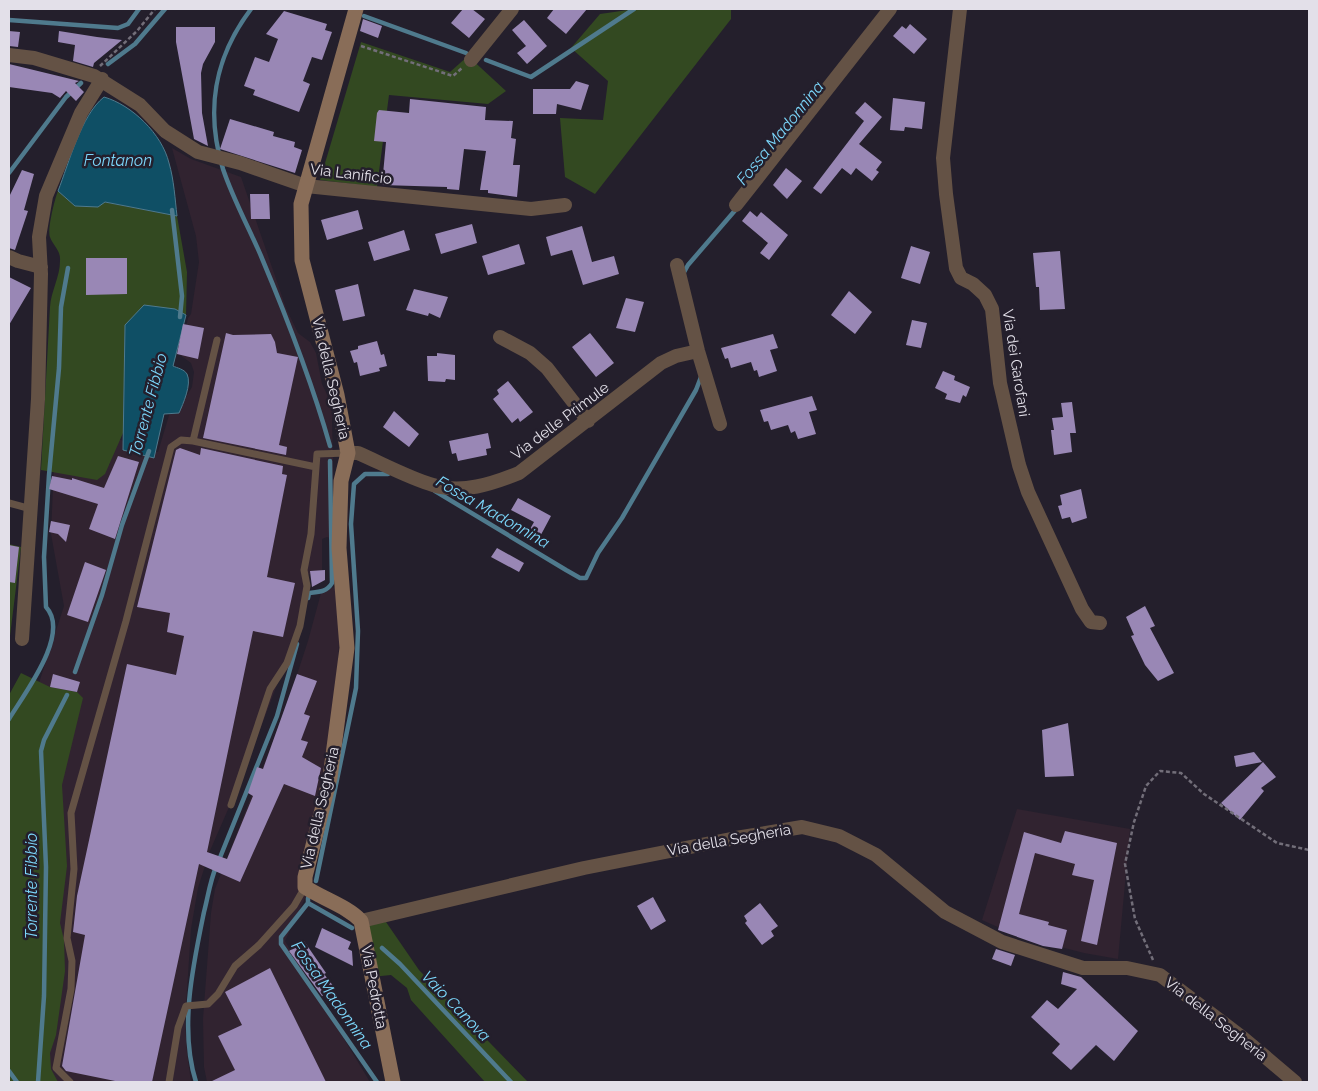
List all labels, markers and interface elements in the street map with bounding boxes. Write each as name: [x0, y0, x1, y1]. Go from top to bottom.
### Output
water label: Fossa Madonnina: [732, 77, 828, 189]
water label: Fontanon: [84, 151, 152, 170]
street label: Via Lanificio: [309, 160, 393, 188]
street label: Via dei Garofani: [999, 308, 1033, 418]
street label: Via della Segheria: [308, 315, 354, 441]
water label: Torrente Fibbio: [125, 351, 171, 459]
street label: Via delle Primule: [508, 378, 613, 464]
water label: Fossa Madonnina: [433, 472, 553, 552]
street label: Via della Segheria: [297, 745, 343, 871]
street label: Via della Segheria: [666, 820, 792, 860]
water label: Torrente Fibbio: [22, 833, 41, 939]
water label: Fossa Madonnina: [288, 937, 377, 1053]
street label: Via Pedrotta: [357, 944, 391, 1030]
water label: Vaio Canova: [418, 967, 495, 1046]
street label: Via della Segheria: [1161, 973, 1271, 1065]

